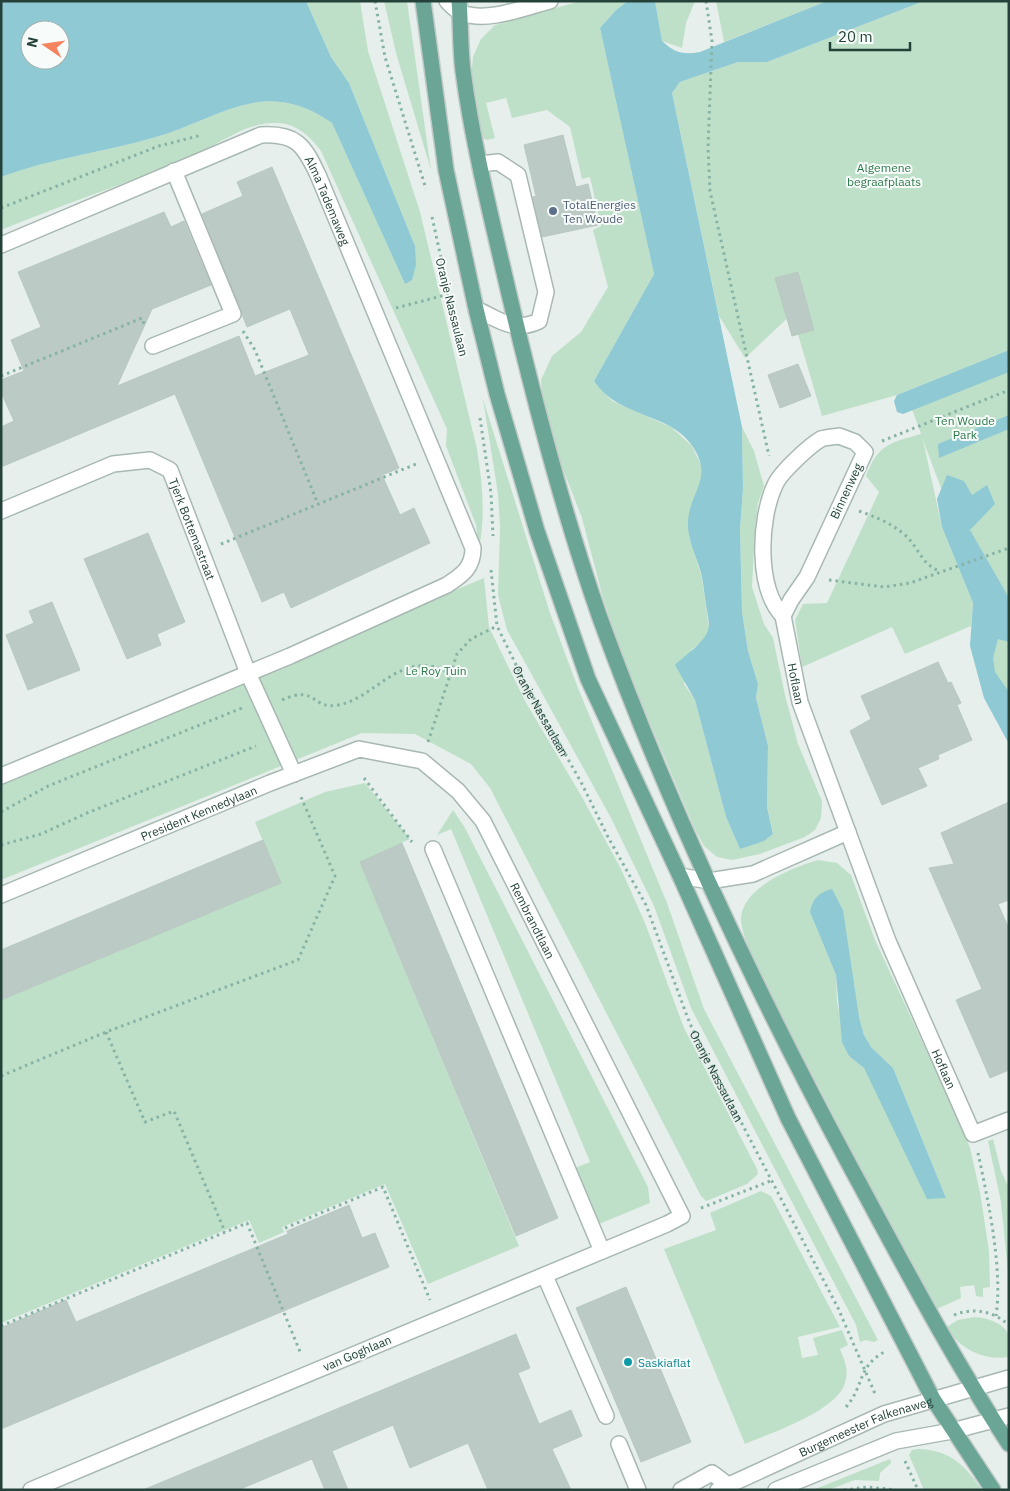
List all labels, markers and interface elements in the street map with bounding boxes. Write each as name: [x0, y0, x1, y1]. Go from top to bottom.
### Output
north arrow: [20, 20, 70, 70]
scale bar: [830, 20, 910, 52]
text: 20 m: [838, 27, 873, 46]
text: N: [22, 35, 42, 49]
street label: Alma Tademaweg: [302, 153, 354, 248]
park label: Algemene begraafplaats: [847, 160, 921, 189]
place label: TotalEnergies Ten Woude: [563, 197, 636, 226]
marker: TotalEnergies Ten Woude: [547, 205, 559, 217]
street label: Oranje Nassaulaan: [432, 256, 472, 358]
park label: Ten Woude Park: [935, 413, 995, 442]
street label: Binnenweg: [827, 460, 866, 521]
street label: Tjerk Bottemastraat: [166, 476, 219, 582]
street label: Hoflaan: [785, 662, 808, 706]
park label: Le Roy Tuin: [405, 663, 467, 678]
street label: Oranje Nassaulaan: [510, 663, 572, 759]
street label: President Kennedylaan: [138, 782, 259, 844]
street label: Rembrandtlaan: [508, 880, 559, 961]
street label: Oranje Nassaulaan: [687, 1027, 747, 1124]
street label: Hoflaan: [929, 1047, 960, 1091]
street label: van Goghlaan: [320, 1332, 394, 1374]
place label: Saskiaflat: [638, 1355, 691, 1370]
marker: Saskiaflat: [622, 1356, 634, 1368]
street label: Burgemeester Falkenaweg: [796, 1393, 935, 1460]

